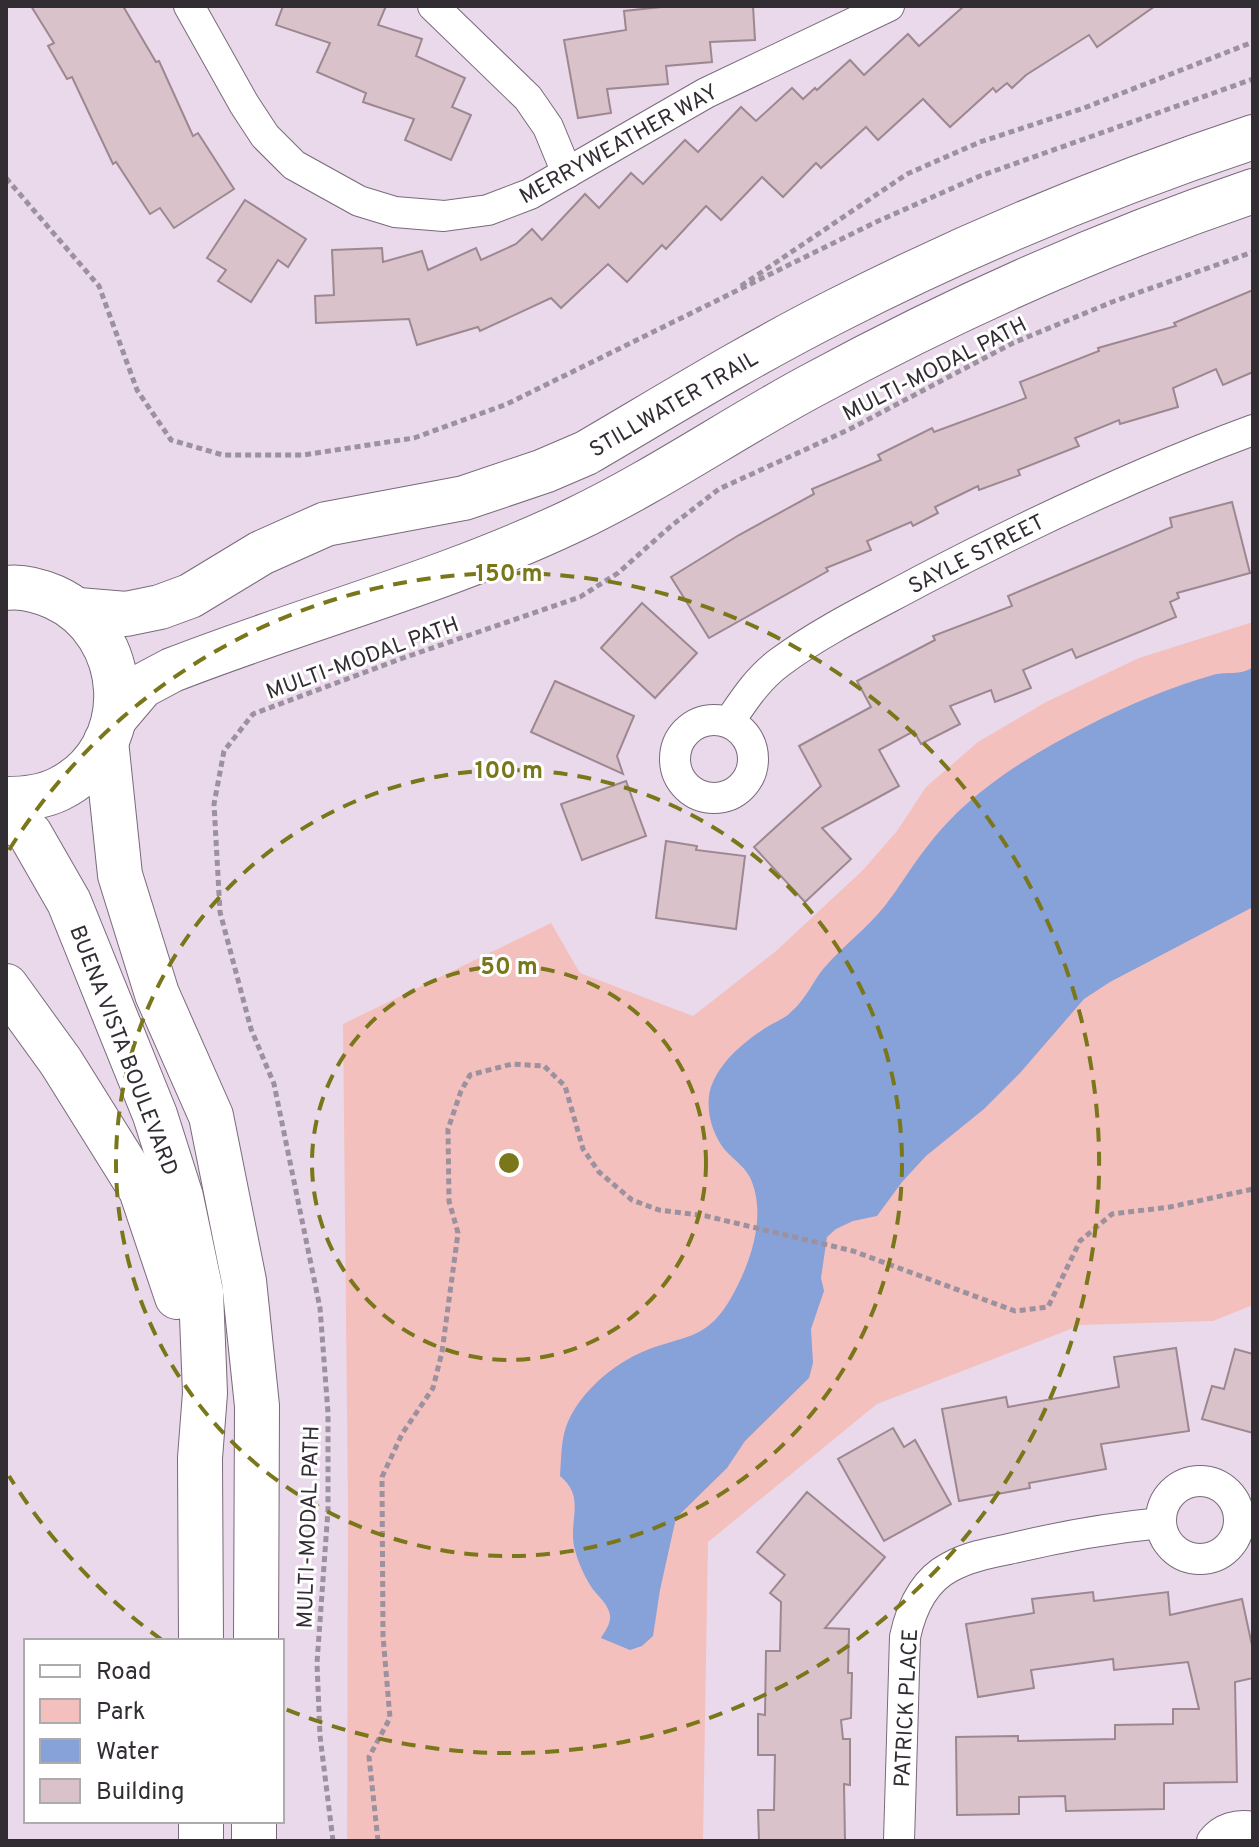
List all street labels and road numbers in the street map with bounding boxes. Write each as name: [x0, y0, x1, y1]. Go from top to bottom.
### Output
street label: MERRYWEATHER WAY: [515, 79, 723, 211]
street label: MULTI-MODAL PATH: [839, 312, 1032, 428]
street label: STILLWATER TRAIL: [585, 346, 763, 464]
street label: SAYLE STREET: [905, 509, 1050, 601]
street label: MULTI-MODAL PATH: [263, 612, 463, 707]
street label: BUENA VISTA BOULEVARD: [62, 922, 183, 1180]
street label: MULTI-MODAL PATH: [292, 1425, 327, 1629]
street label: PATRICK PLACE: [890, 1628, 925, 1788]

